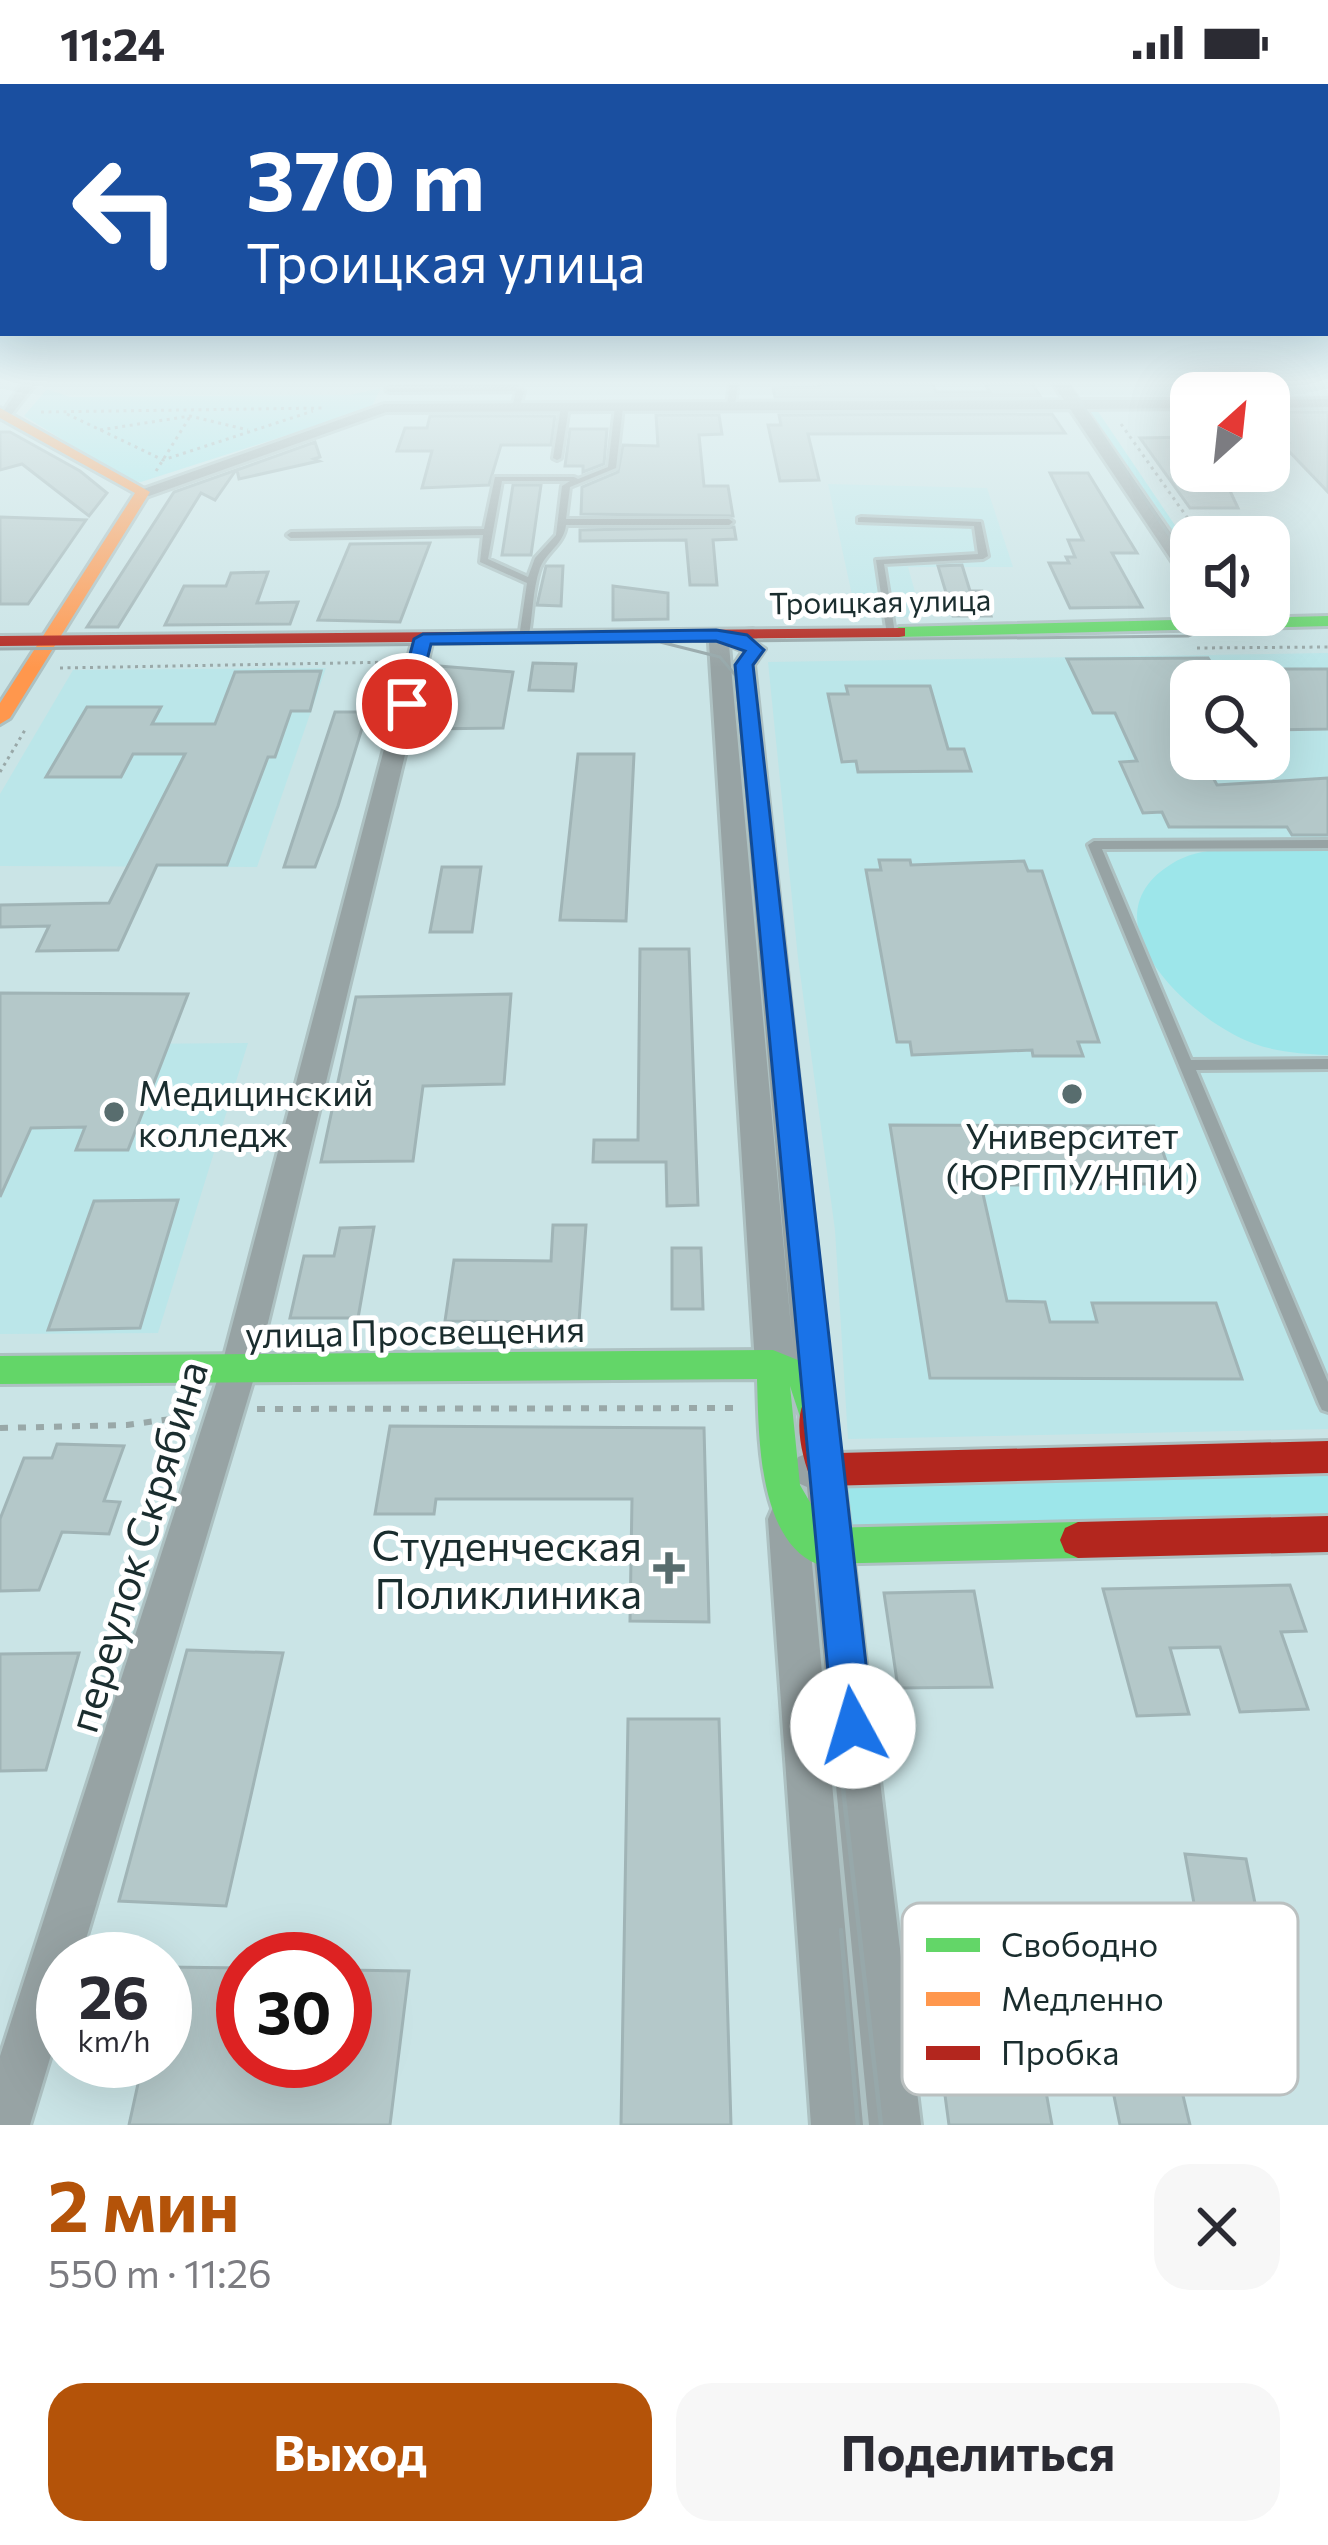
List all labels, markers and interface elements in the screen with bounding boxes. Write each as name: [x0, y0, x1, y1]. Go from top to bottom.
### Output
text: 11:24: [60, 15, 165, 70]
text: 370 m: [246, 126, 485, 228]
icon: left: [48, 132, 204, 288]
text: Троицкая улица: [246, 228, 646, 294]
north arrow: [1170, 372, 1290, 492]
map controls: [1170, 372, 1290, 780]
button: sound: [1170, 516, 1290, 636]
street label: Троицкая улица: [769, 580, 991, 620]
pin: [356, 653, 458, 755]
button: search: [1170, 660, 1290, 780]
icon: arrive: [374, 671, 440, 737]
place label: Медицинский колледж: [138, 1069, 374, 1154]
marker: Университет (ЮРГПУ/НПИ): [1059, 1081, 1085, 1107]
marker: Медицинский колледж: [101, 1099, 127, 1125]
place label: Университет (ЮРГПУ/НПИ): [946, 1112, 1198, 1197]
street label: улица Просвещения: [245, 1305, 585, 1355]
street label: переулок Скрябина: [55, 1354, 217, 1738]
place label: Студенческая Поликлиника: [372, 1518, 642, 1618]
marker: Студенческая Поликлиника: [653, 1552, 685, 1584]
position arrow: [790, 1663, 916, 1789]
legend: [902, 1903, 1298, 2095]
text: Свободно: [1001, 1923, 1158, 1964]
speed limit sign: 30: [216, 1932, 372, 2088]
text: 26: [79, 1958, 149, 2031]
text: Медленно: [1001, 1977, 1164, 2018]
text: km/h: [78, 2021, 150, 2058]
text: Пробка: [1001, 2031, 1119, 2072]
text: 2 мин: [48, 2159, 240, 2247]
button: close: [1154, 2164, 1280, 2290]
text: 550 m · 11:26: [48, 2248, 272, 2296]
button: Выход: [48, 2383, 652, 2521]
button: Поделиться: [676, 2383, 1280, 2521]

